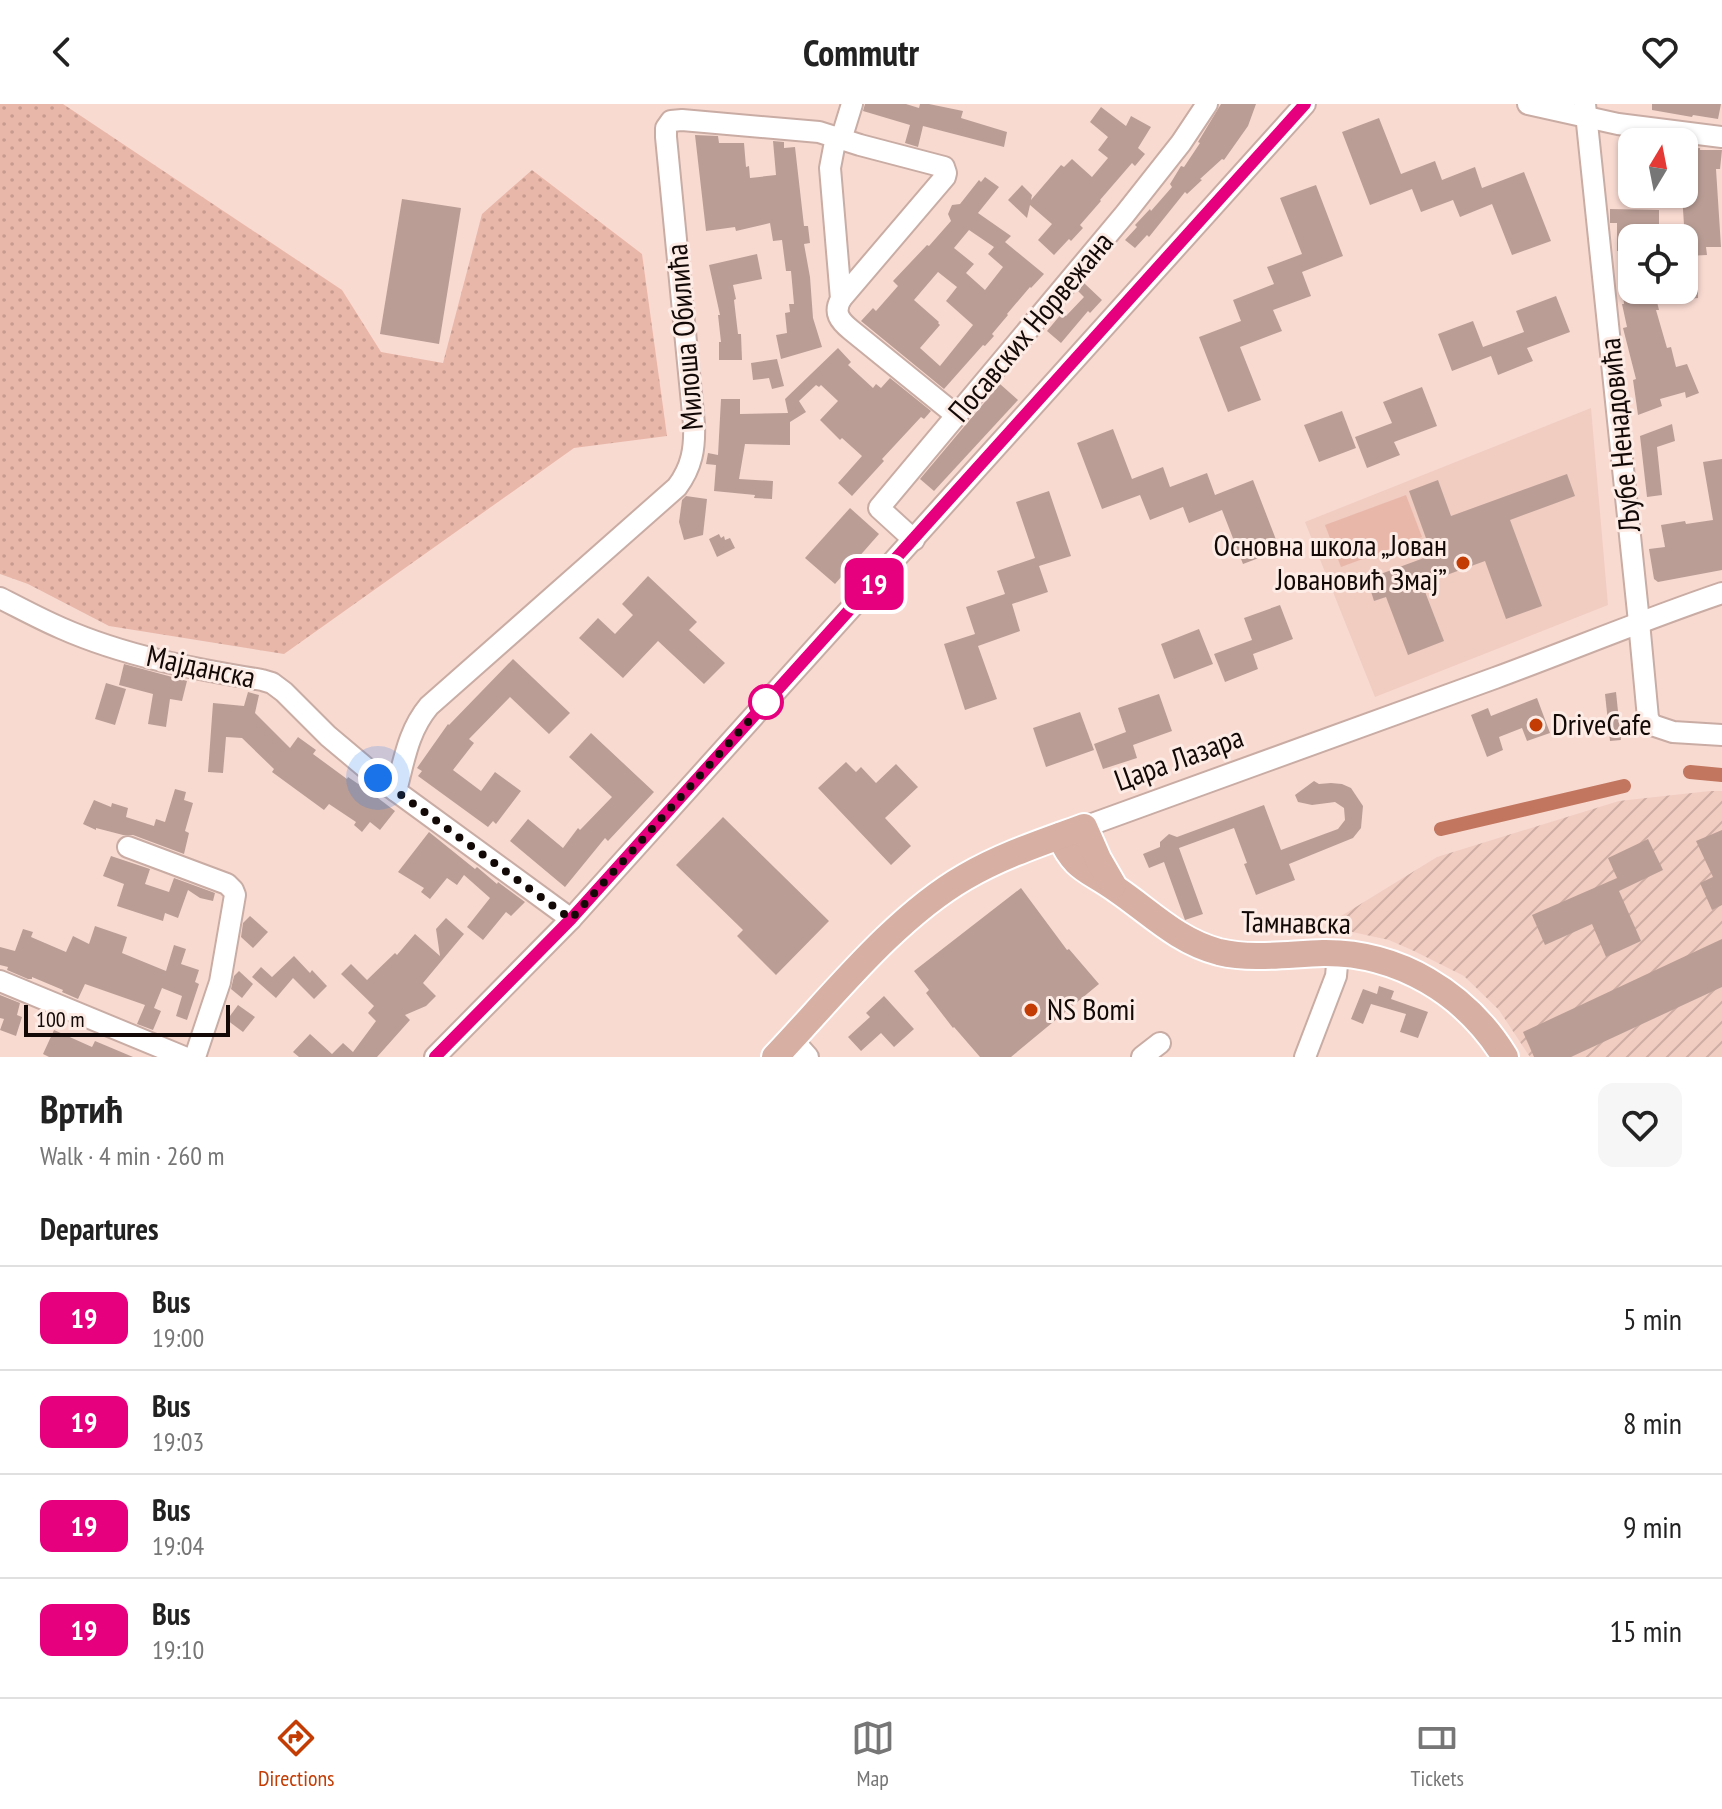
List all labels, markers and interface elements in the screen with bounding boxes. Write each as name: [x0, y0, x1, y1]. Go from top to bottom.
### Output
text: Commutr: [803, 29, 919, 76]
icon: back: [40, 30, 84, 74]
icon: heart: [1638, 30, 1682, 74]
north arrow: [1618, 128, 1698, 208]
map controls: [1618, 128, 1698, 304]
street label: Посавских Норвежана: [939, 223, 1121, 429]
button: locate: [1618, 224, 1698, 304]
street label: Милоша Обилића: [656, 242, 711, 432]
street label: Љубе Ненадовића: [1589, 336, 1648, 535]
place label: Основна школа „Јован Јовановић Змај”: [1213, 525, 1447, 598]
marker: Основна школа „Јован Јовановић Змај”: [1454, 554, 1472, 572]
line badge: 19: [838, 558, 910, 610]
text: 19: [861, 565, 887, 602]
street label: Мајданска: [143, 635, 259, 696]
unlabelled marker: [749, 685, 783, 719]
place label: DriveCafe: [1552, 704, 1652, 743]
street label: Цара Лазара: [1109, 716, 1248, 799]
marker: DriveCafe: [1527, 716, 1545, 734]
your location: [358, 758, 398, 798]
street label: Тамнавска: [1241, 901, 1351, 942]
place label: NS Bomi: [1047, 989, 1135, 1028]
scale bar: [24, 1001, 230, 1037]
marker: NS Bomi: [1022, 1001, 1040, 1019]
text: 100 m: [36, 1005, 85, 1033]
button: heart: [1598, 1083, 1682, 1167]
text: Вртић: [40, 1084, 123, 1133]
text: Walk · 4 min · 260 m: [40, 1139, 224, 1172]
text: Departures: [40, 1209, 158, 1248]
text: Bus: [152, 1282, 191, 1321]
text: 19: [71, 1299, 97, 1336]
text: 5 min: [1623, 1299, 1682, 1338]
text: 19:00: [152, 1321, 204, 1354]
text: Bus: [152, 1386, 191, 1425]
text: 19: [71, 1403, 97, 1440]
text: 8 min: [1623, 1403, 1682, 1442]
text: 19:03: [152, 1425, 204, 1458]
text: Bus: [152, 1490, 191, 1529]
text: 19: [71, 1507, 97, 1544]
text: 9 min: [1623, 1507, 1682, 1546]
text: 19:04: [152, 1529, 204, 1562]
text: Bus: [152, 1594, 191, 1633]
text: 19: [71, 1611, 97, 1648]
text: 15 min: [1609, 1611, 1682, 1650]
text: 19:10: [152, 1633, 204, 1666]
tab: Directions: [258, 1716, 335, 1792]
tab: Map: [851, 1716, 895, 1792]
tab: Tickets: [1411, 1716, 1464, 1792]

